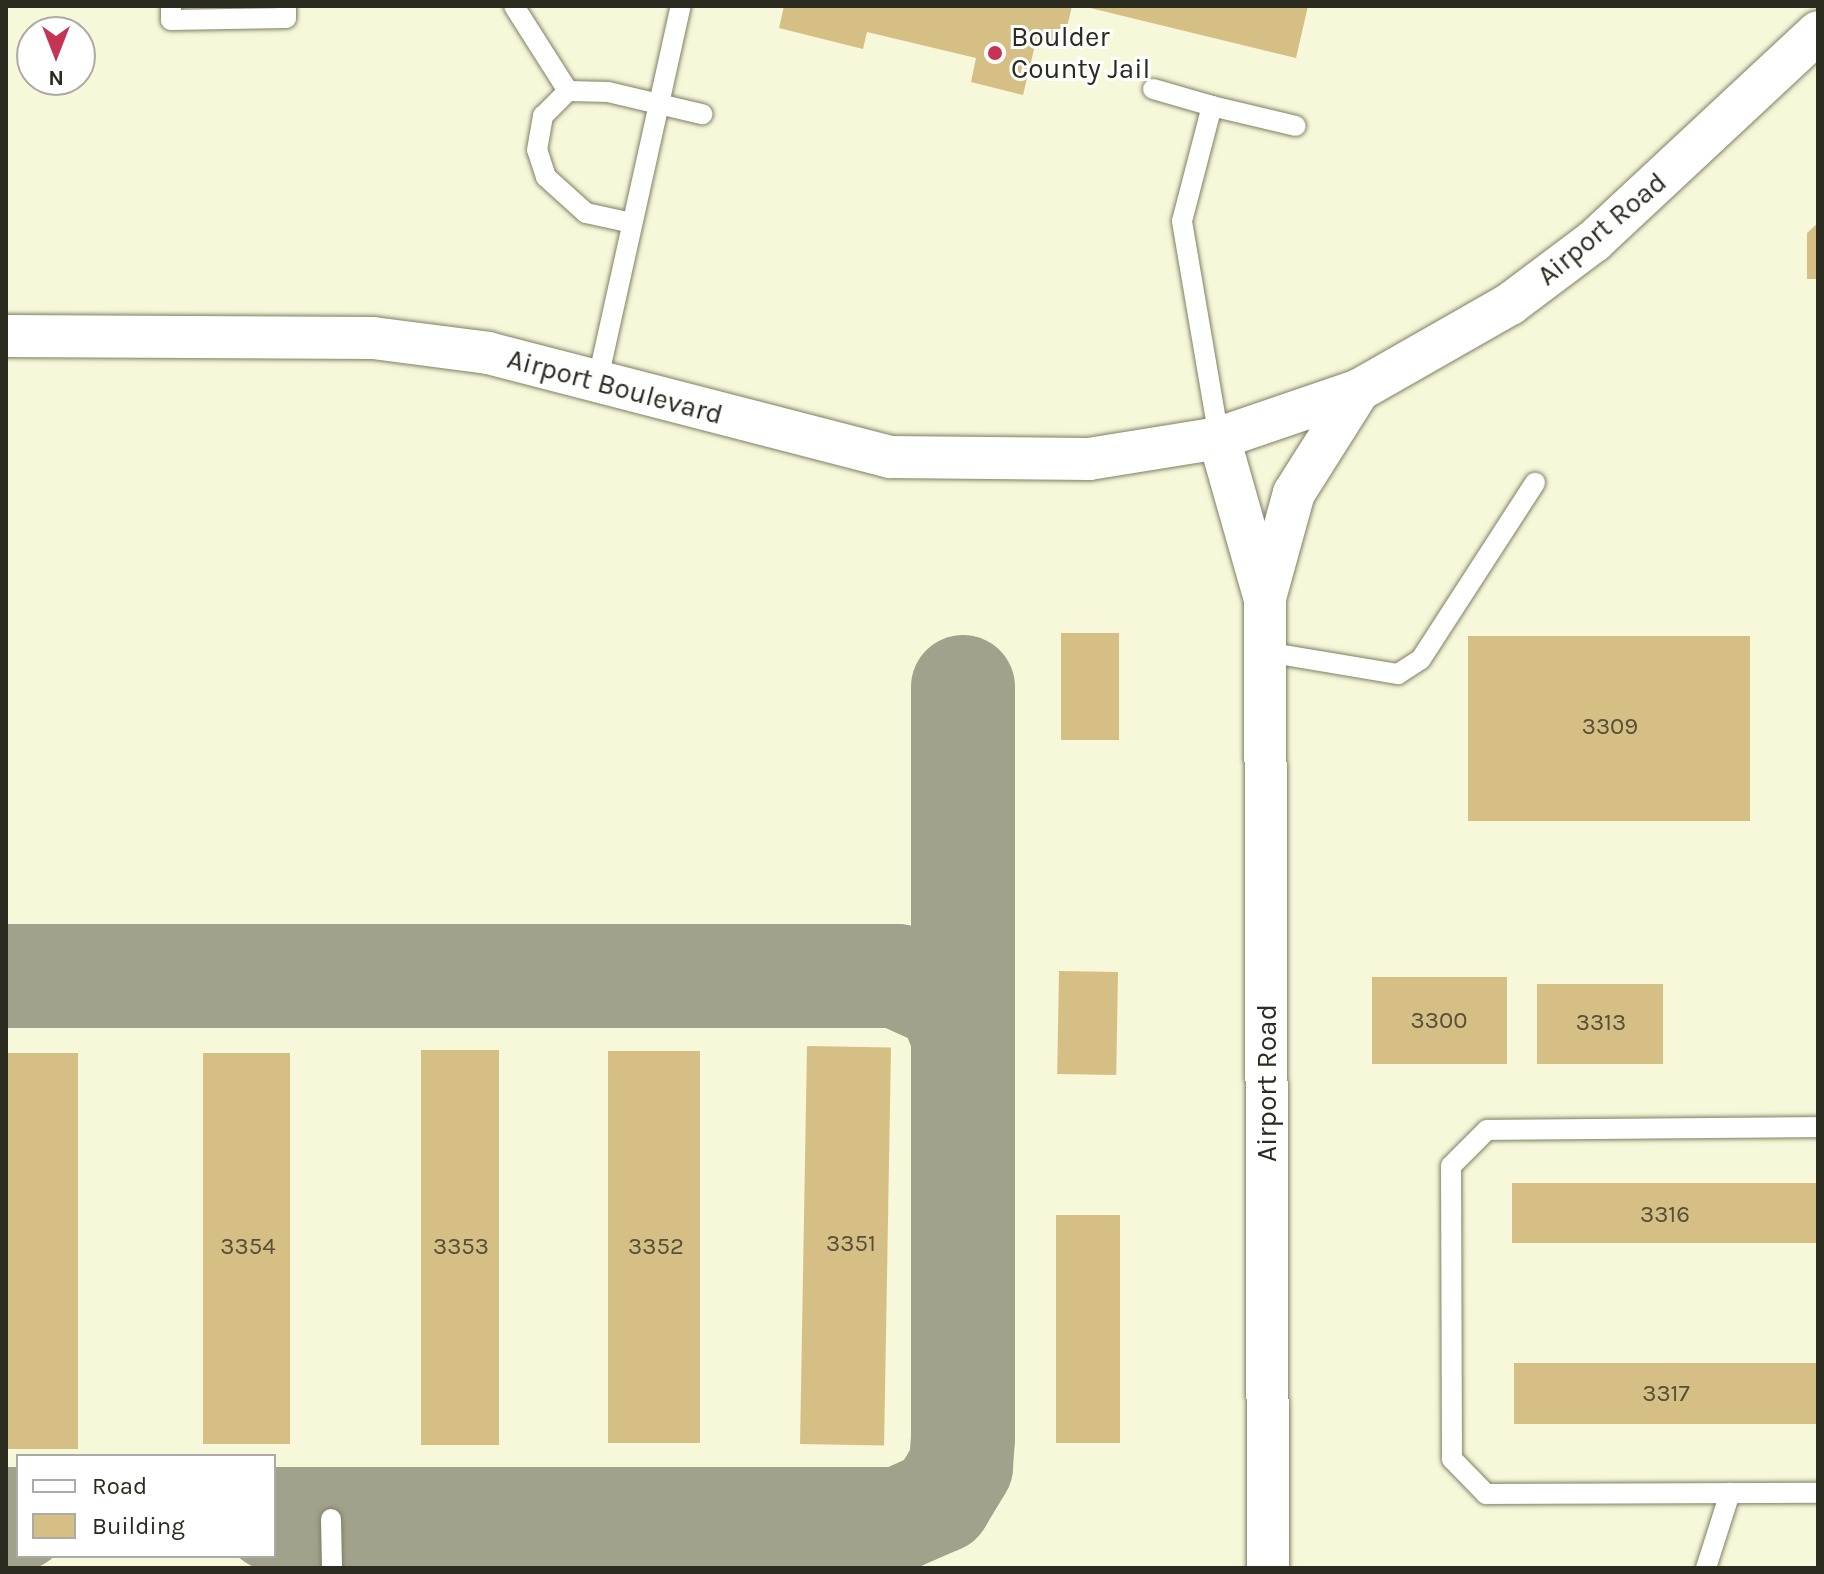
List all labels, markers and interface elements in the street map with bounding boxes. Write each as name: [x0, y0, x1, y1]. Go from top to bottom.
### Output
north arrow: [16, 16, 96, 96]
place label: Boulder County Jail: [1011, 20, 1150, 86]
marker: Boulder County Jail: [986, 44, 1004, 62]
text: N: [48, 65, 64, 91]
street label: Airport Road: [1531, 165, 1673, 293]
street label: Airport Boulevard: [504, 342, 726, 432]
house number: 3309: [1582, 713, 1638, 741]
street label: Airport Road: [1250, 1004, 1284, 1162]
house number: 3300: [1411, 1007, 1467, 1035]
house number: 3313: [1576, 1009, 1626, 1037]
house number: 3316: [1640, 1201, 1690, 1229]
house number: 3351: [826, 1230, 876, 1258]
house number: 3354: [220, 1233, 276, 1261]
house number: 3353: [433, 1233, 489, 1261]
house number: 3352: [628, 1233, 684, 1261]
house number: 3317: [1642, 1380, 1690, 1408]
legend: [16, 1454, 276, 1558]
text: Road: [92, 1472, 147, 1500]
text: Building: [92, 1512, 185, 1540]

